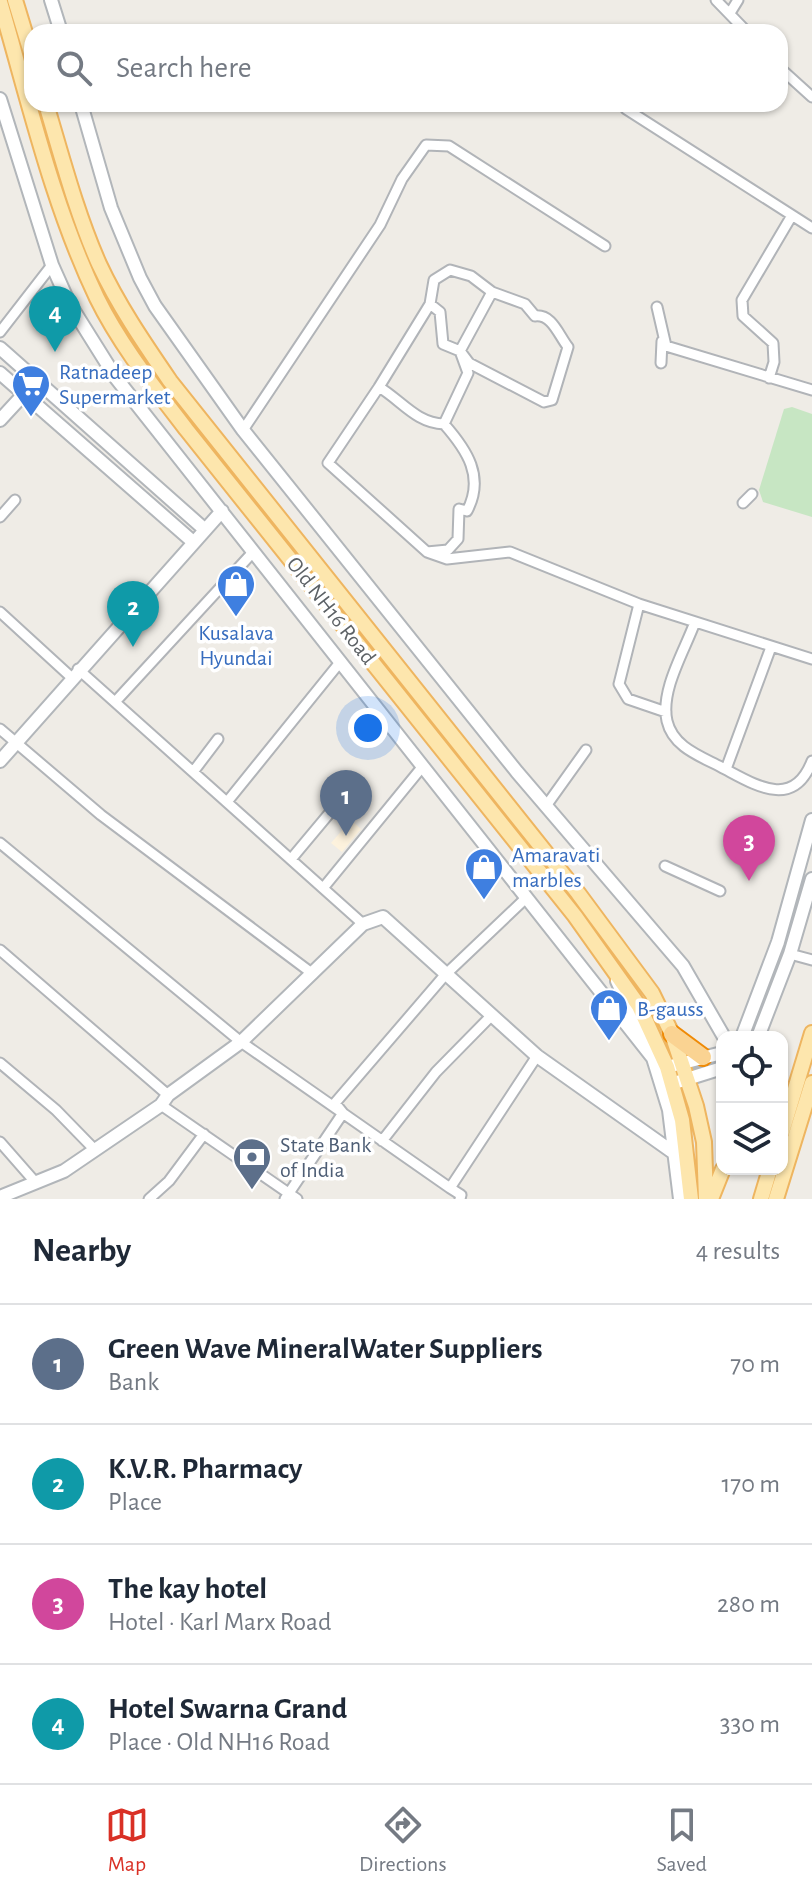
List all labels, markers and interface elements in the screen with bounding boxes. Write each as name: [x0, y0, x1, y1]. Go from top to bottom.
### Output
search box: [24, 24, 788, 112]
icon: search: [52, 46, 96, 90]
text: Search here: [116, 53, 252, 83]
pin: 4: [29, 286, 81, 352]
place label: Ratnadeep Supermarket: [59, 361, 171, 408]
supermarket icon: Ratnadeep Supermarket: [10, 363, 52, 418]
street label: Old NH16 Road: [283, 553, 380, 669]
shop icon: Kusalava Hyundai: [215, 563, 257, 618]
pin: 2: [107, 581, 159, 647]
place label: Kusalava Hyundai: [198, 622, 274, 669]
your location: [348, 708, 388, 748]
pin: 1: [320, 770, 372, 836]
pin: 3: [723, 815, 775, 881]
place label: Amaravati marbles: [512, 844, 600, 891]
shop icon: Amaravati marbles: [463, 846, 505, 901]
shop icon: B-gauss: [588, 987, 630, 1042]
place label: B-gauss: [637, 998, 704, 1020]
map controls: [716, 1031, 788, 1175]
button: locate: [716, 1031, 788, 1103]
button: layers: [716, 1103, 788, 1175]
place label: State Bank of India: [280, 1134, 371, 1181]
bank icon: State Bank of India: [231, 1136, 273, 1191]
text: Nearby: [32, 1234, 131, 1268]
text: 4 results: [696, 1238, 780, 1264]
text: Green Wave MineralWater Suppliers: [108, 1334, 542, 1364]
text: 1: [53, 1351, 63, 1377]
text: 70 m: [730, 1351, 780, 1377]
text: Bank: [108, 1369, 159, 1395]
text: K.V.R. Pharmacy: [108, 1454, 302, 1484]
text: 2: [52, 1471, 64, 1497]
text: 170 m: [721, 1471, 780, 1497]
text: Place: [108, 1489, 162, 1515]
text: The kay hotel: [108, 1574, 267, 1604]
text: 3: [52, 1591, 64, 1617]
text: 280 m: [717, 1591, 780, 1617]
text: Hotel · Karl Marx Road: [108, 1609, 331, 1635]
text: Hotel Swarna Grand: [108, 1694, 347, 1724]
text: 4: [51, 1711, 65, 1737]
text: 330 m: [720, 1711, 780, 1737]
text: Place · Old NH16 Road: [108, 1729, 330, 1755]
tab: Map: [105, 1803, 149, 1877]
tab: Directions: [359, 1803, 447, 1877]
tab: Saved: [657, 1803, 707, 1877]

